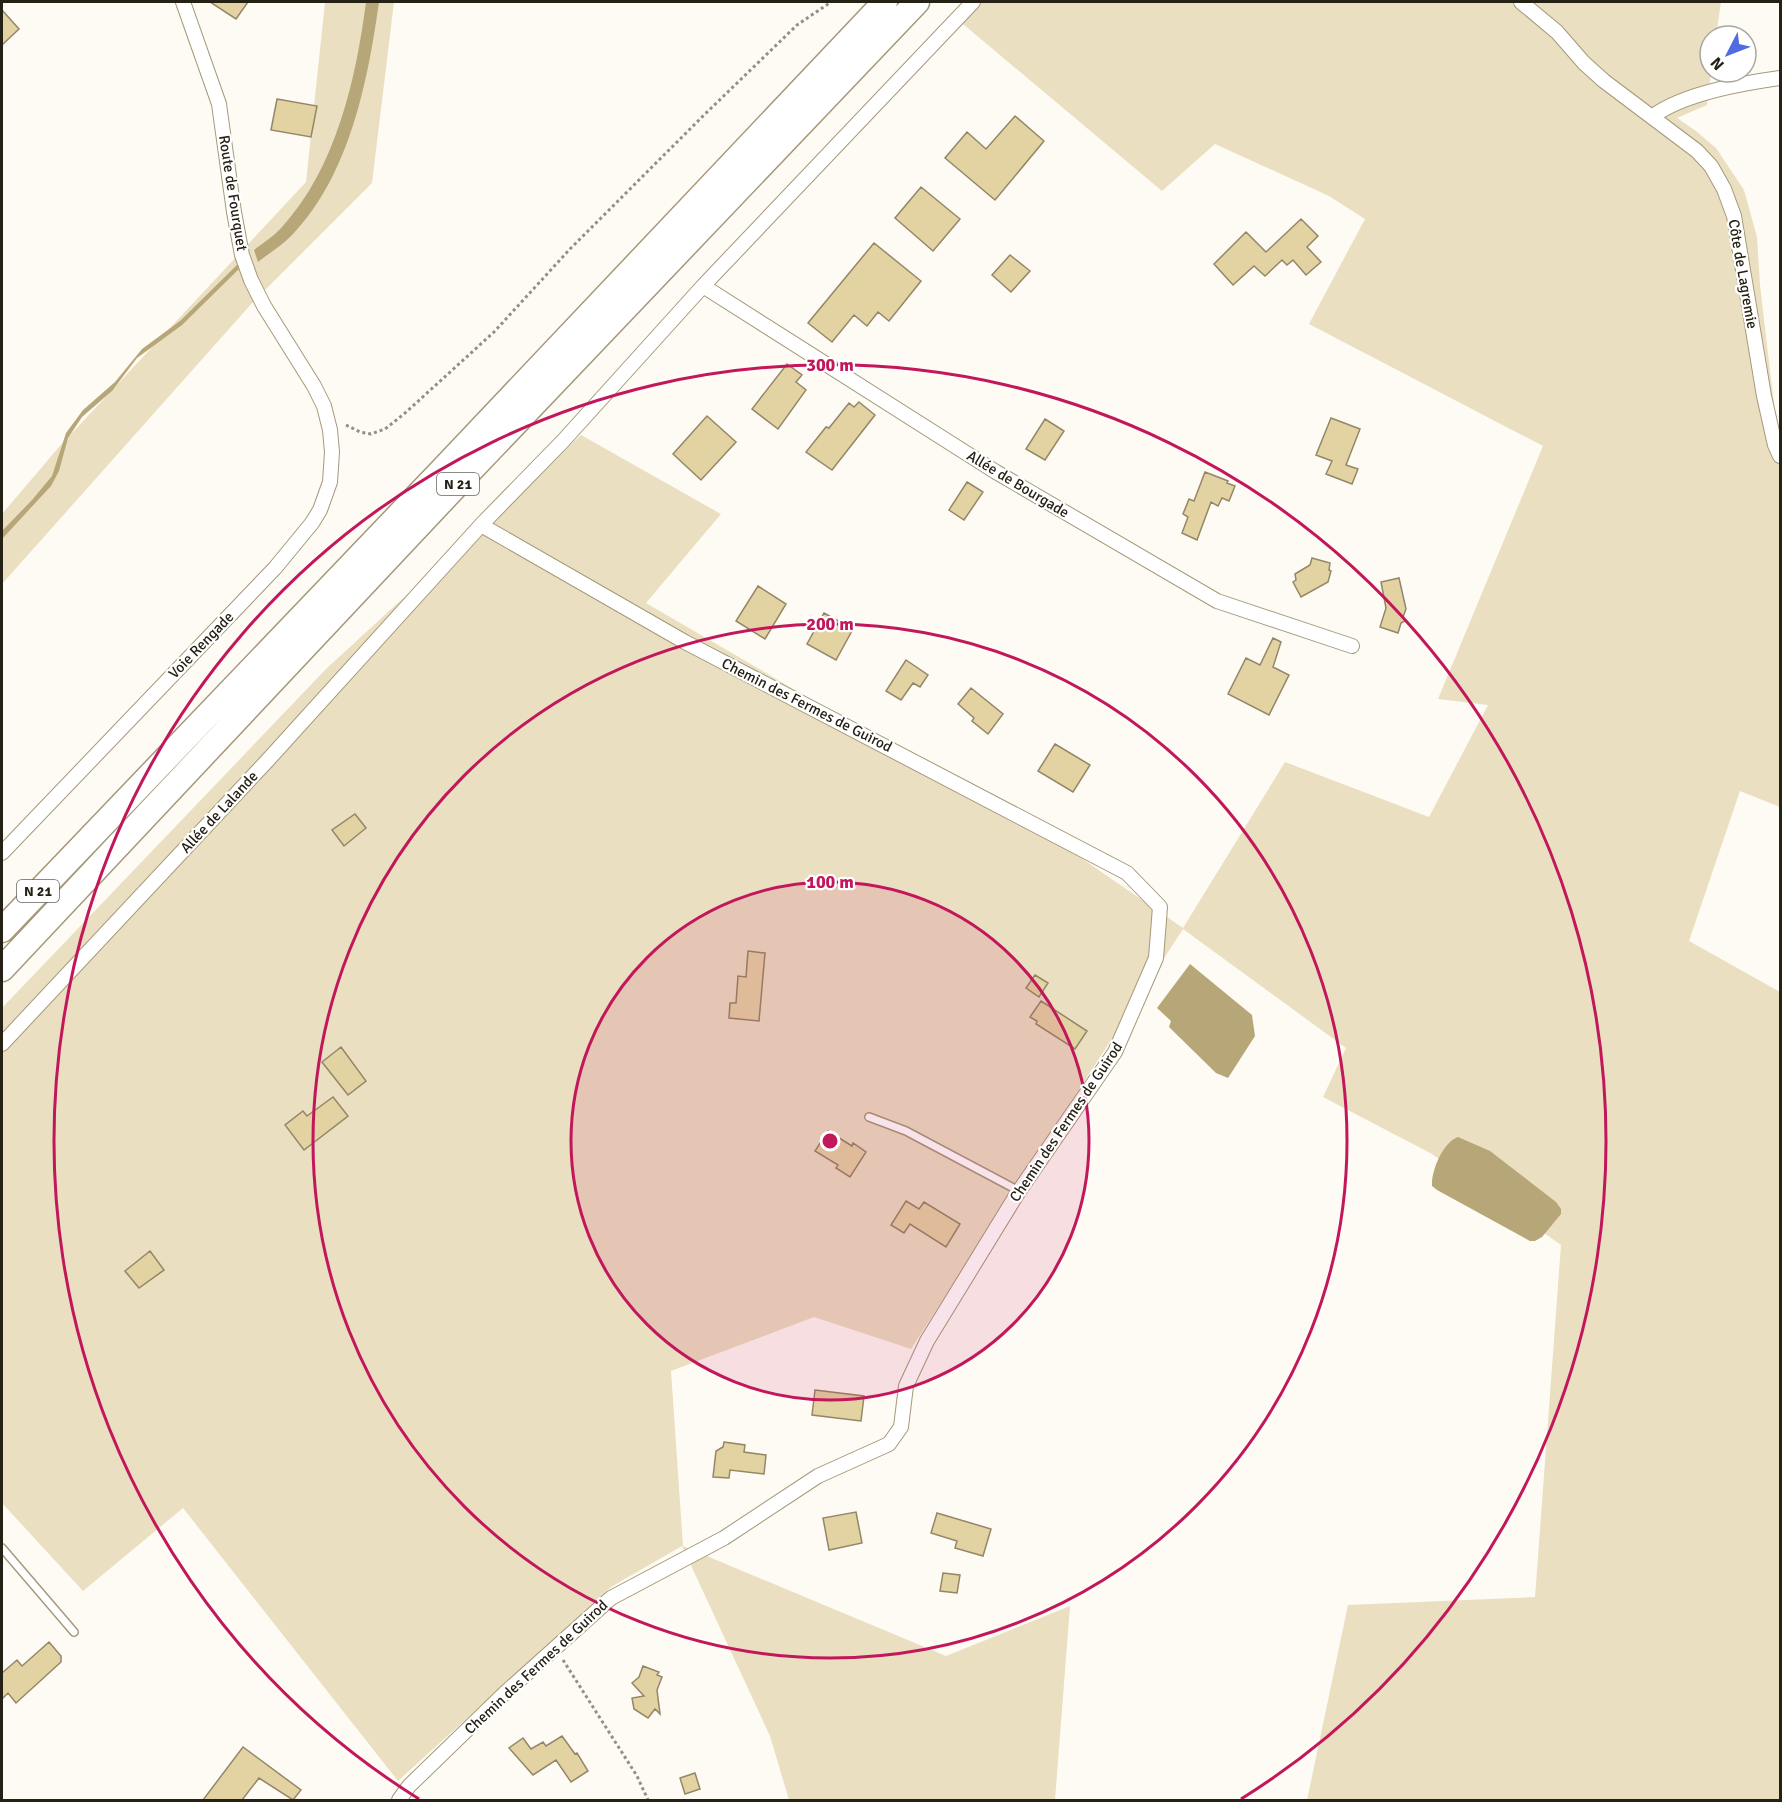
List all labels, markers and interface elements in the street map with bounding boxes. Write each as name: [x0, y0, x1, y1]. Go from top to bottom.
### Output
north arrow: [1698, 24, 1758, 84]
text: N: [1706, 53, 1729, 74]
street label: Route de Fourquet: [215, 134, 251, 252]
street label: Côte de Lagremie: [1725, 218, 1761, 330]
text: 300 m: [806, 354, 854, 376]
street label: Allée de Bourgade: [964, 446, 1072, 522]
road number: N 21: [437, 473, 479, 495]
street label: Voie Rengade: [165, 608, 237, 682]
text: 200 m: [806, 613, 854, 635]
street label: Chemin des Fermes de Guirod: [719, 654, 895, 756]
street label: Allée de Lalande: [176, 767, 262, 857]
text: 100 m: [806, 871, 854, 893]
road number: N 21: [17, 880, 59, 902]
street label: Chemin des Fermes de Guirod: [1006, 1039, 1126, 1205]
centre of rings: [820, 1131, 840, 1151]
street label: Chemin des Fermes de Guirod: [461, 1596, 611, 1738]

